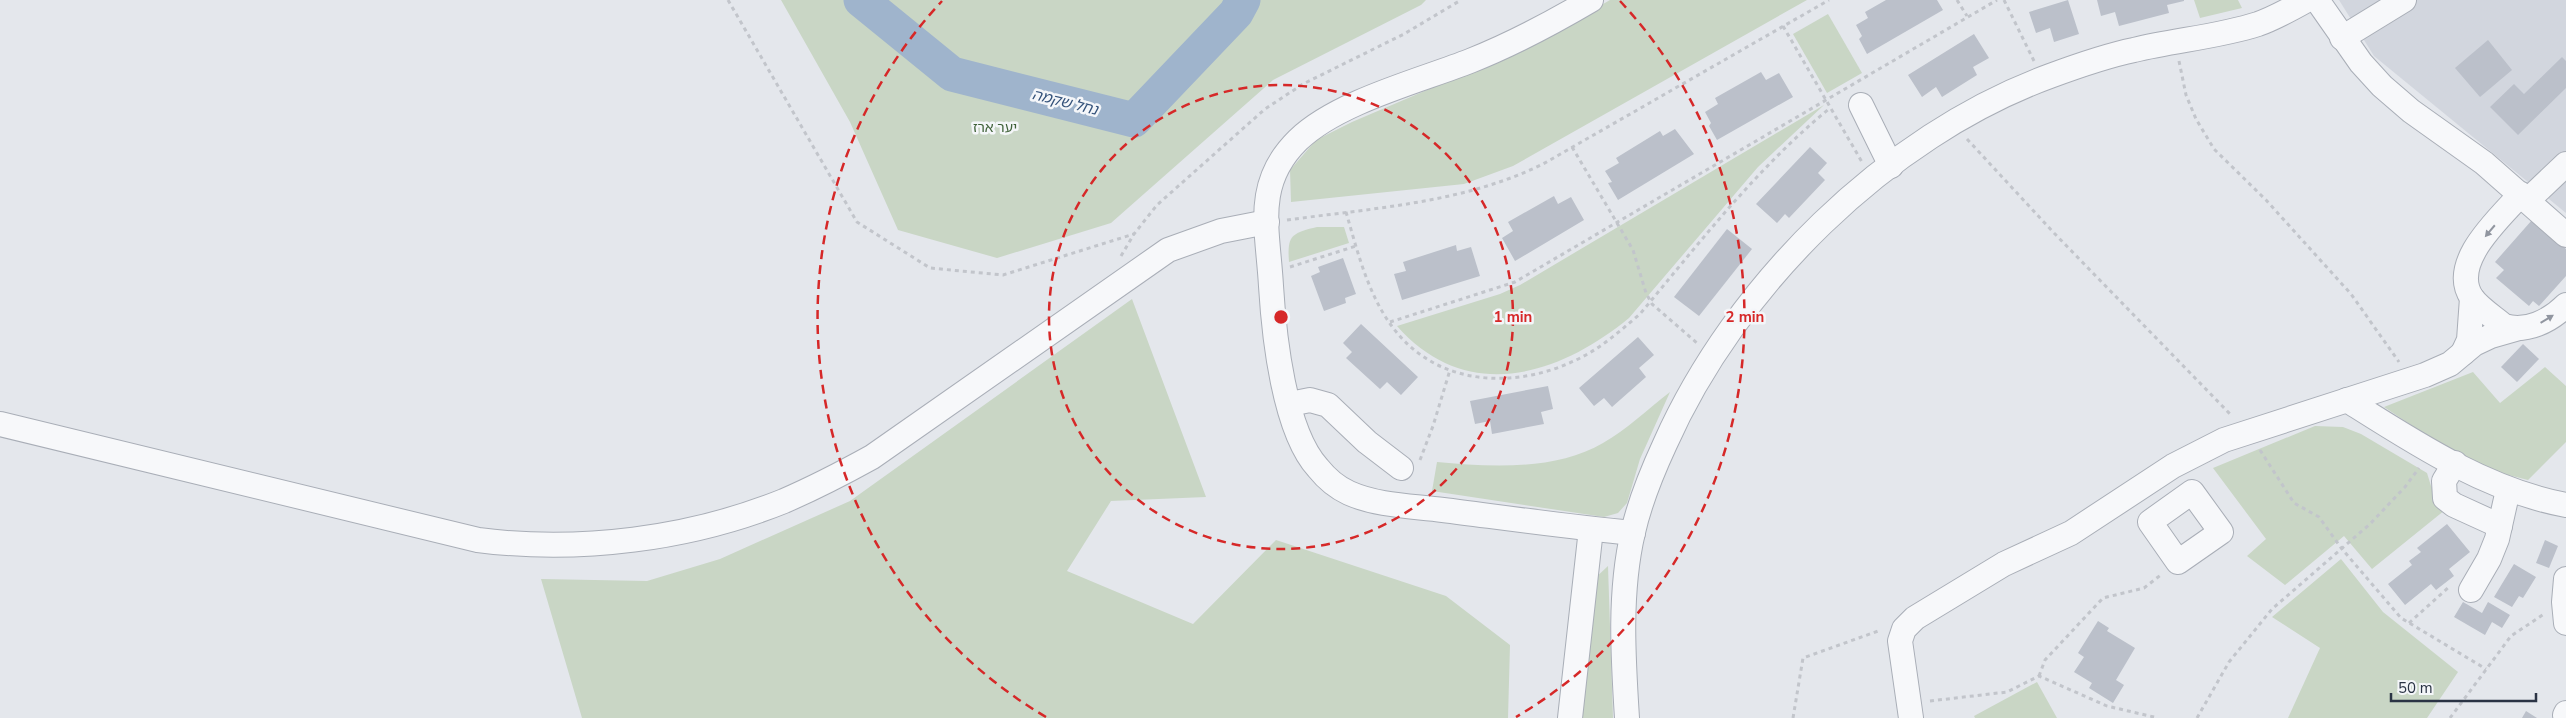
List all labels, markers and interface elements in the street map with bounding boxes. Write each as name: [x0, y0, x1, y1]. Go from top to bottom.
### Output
water label: נחל שקמה: [1030, 84, 1101, 120]
park label: יער ארז: [973, 118, 1017, 137]
one-way arrow: [2484, 225, 2495, 238]
text: 1 min: [1494, 307, 1532, 327]
text: 2 min: [1726, 307, 1764, 327]
centre of rings: [1272, 308, 1290, 326]
one-way arrow: [2540, 314, 2553, 323]
scale bar: [2391, 670, 2536, 702]
text: 50 m: [2398, 678, 2433, 698]

